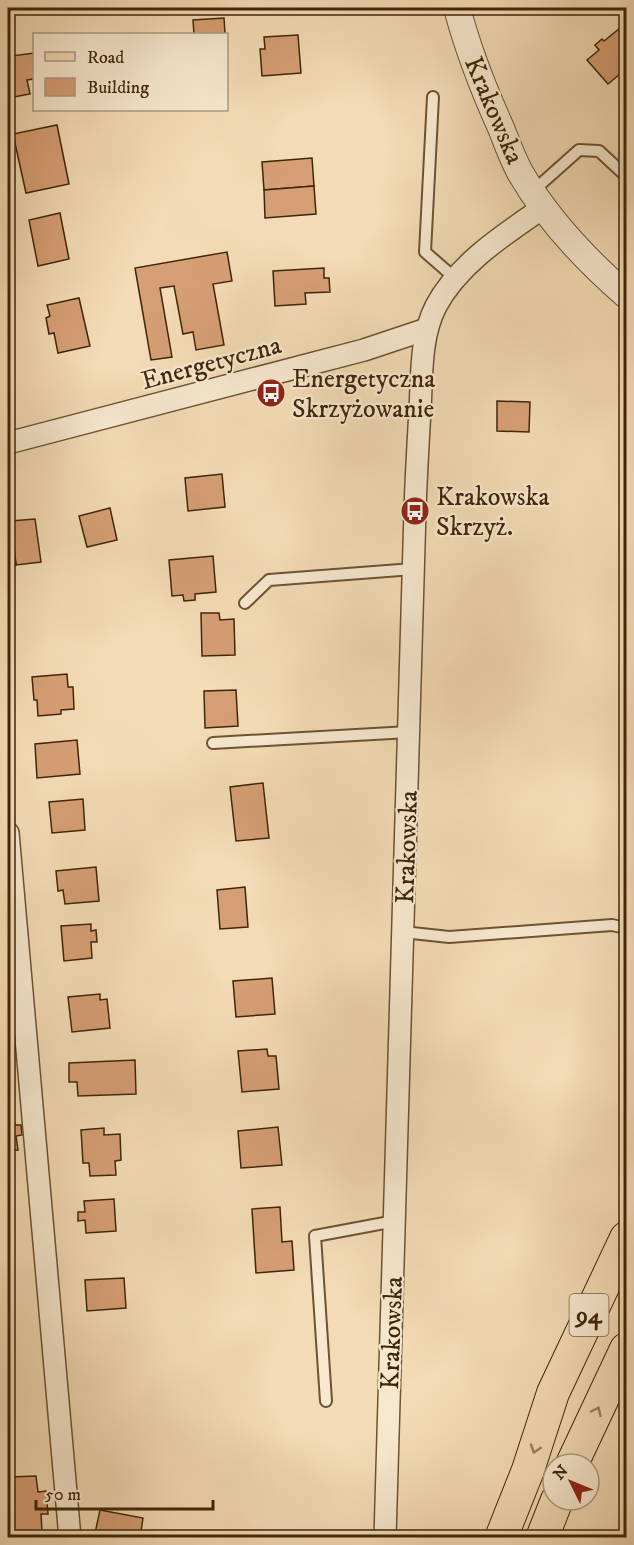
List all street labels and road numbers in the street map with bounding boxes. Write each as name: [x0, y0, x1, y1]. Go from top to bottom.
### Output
street label: Krakowska: [456, 52, 531, 169]
street label: Energetyczna: [138, 329, 285, 398]
street label: Krakowska: [389, 790, 426, 904]
street label: Krakowska: [374, 1276, 411, 1390]
road number: 94: [570, 1294, 608, 1336]

